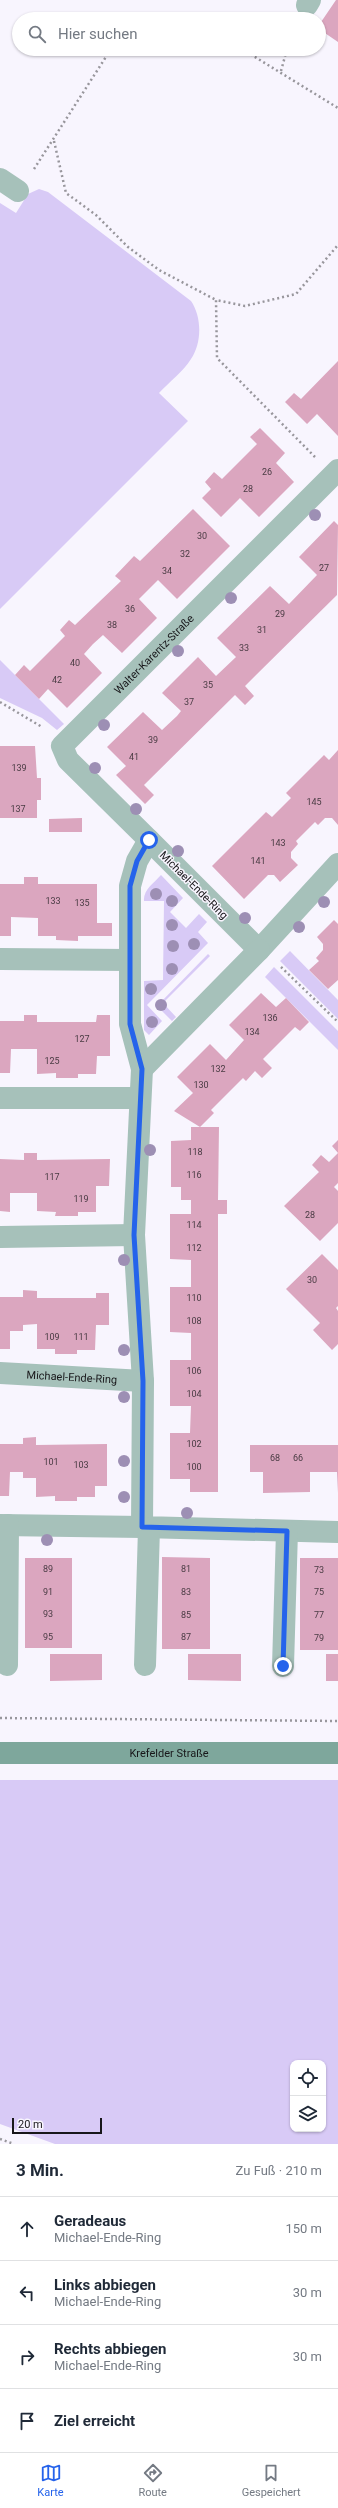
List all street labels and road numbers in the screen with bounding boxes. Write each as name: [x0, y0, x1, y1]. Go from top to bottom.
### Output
street label: Walter-Karentz-Straße: [112, 612, 197, 697]
street label: Michael-Ende-Ring: [157, 849, 230, 922]
street label: Michael-Ende-Ring: [26, 1368, 118, 1387]
street label: Krefelder Straße: [129, 1747, 209, 1760]

